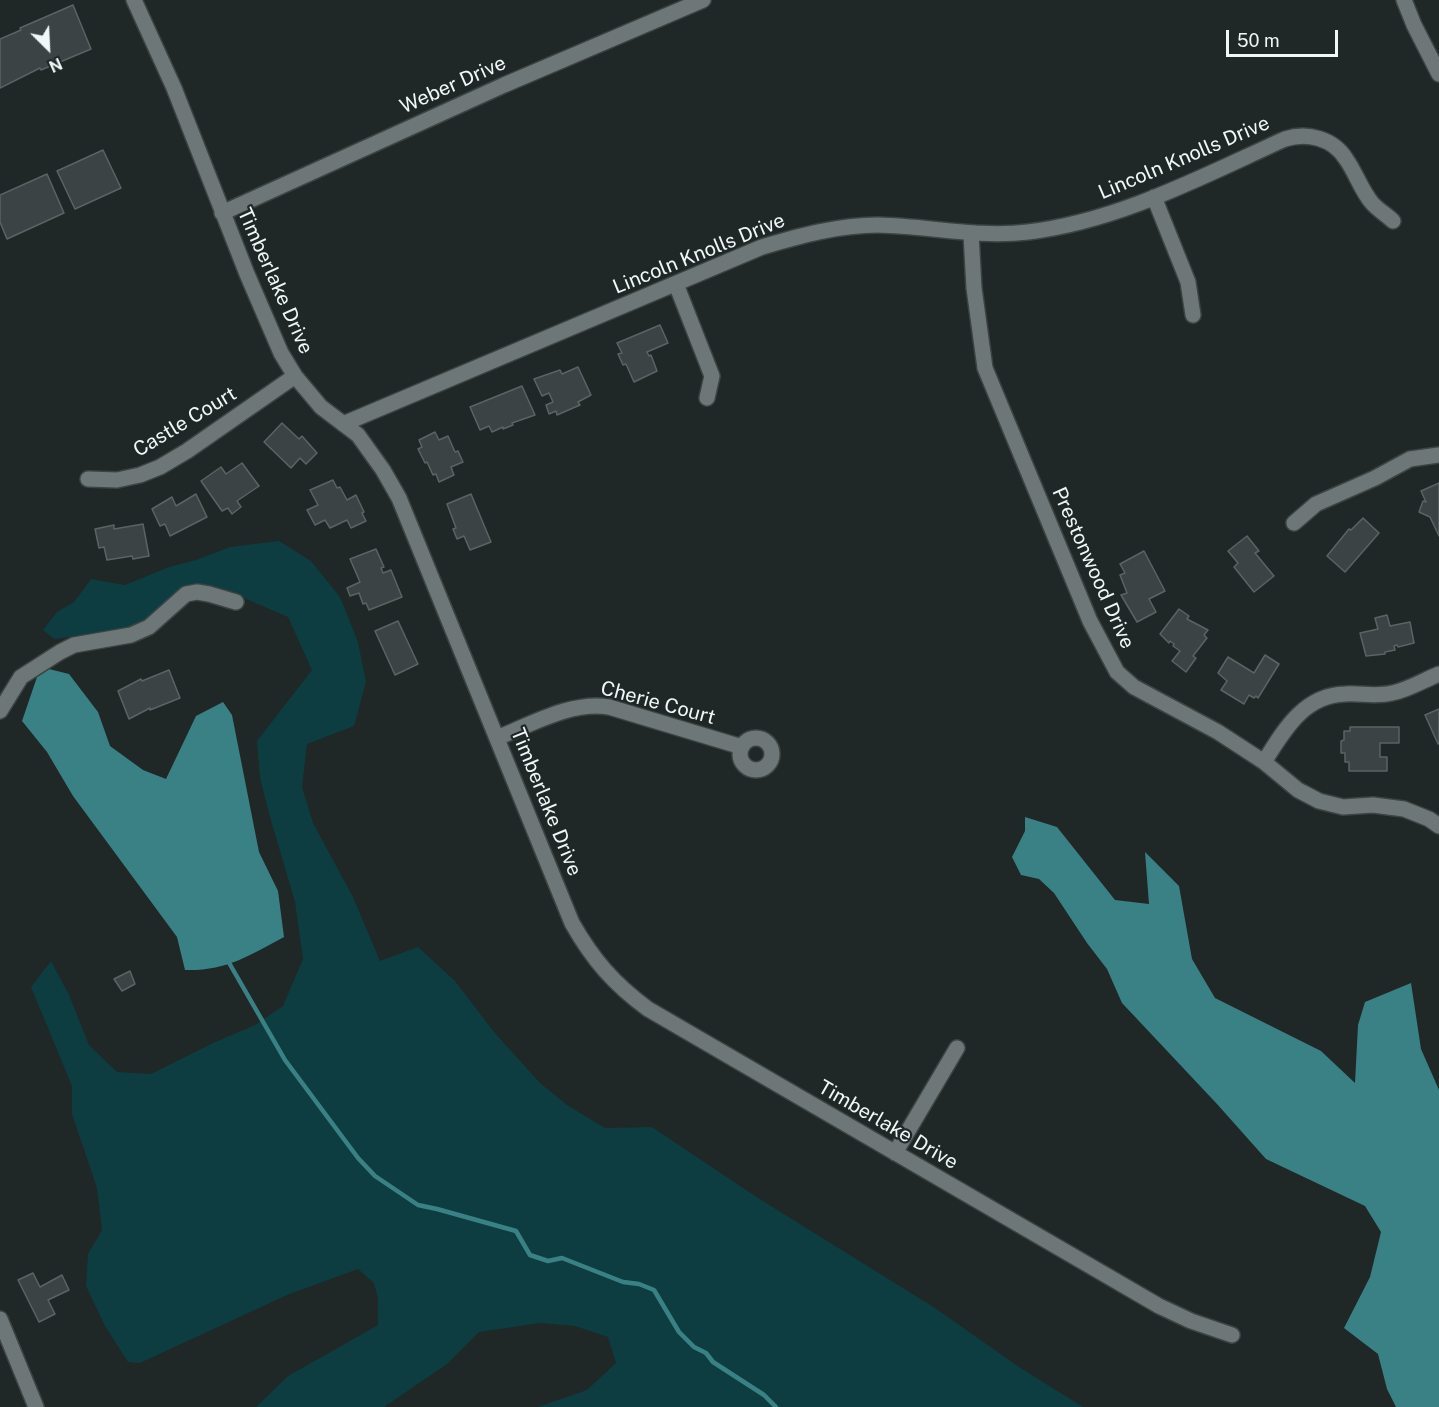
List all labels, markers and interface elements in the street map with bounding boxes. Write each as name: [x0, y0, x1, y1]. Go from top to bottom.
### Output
north arrow: [18, 18, 78, 78]
scale bar: [1229, 18, 1342, 56]
text: 50 m: [1237, 30, 1280, 51]
street label: Weber Drive: [396, 51, 510, 119]
text: N: [46, 54, 65, 76]
street label: Lincoln Knolls Drive: [1095, 111, 1273, 205]
street label: Timberlake Drive: [232, 204, 318, 358]
street label: Lincoln Knolls Drive: [609, 209, 789, 299]
street label: Castle Court: [129, 382, 241, 462]
street label: Prestonwood Drive: [1047, 484, 1139, 652]
street label: Cherie Court: [598, 676, 718, 730]
street label: Timberlake Drive: [505, 725, 587, 879]
street label: Timberlake Drive: [814, 1075, 962, 1175]

